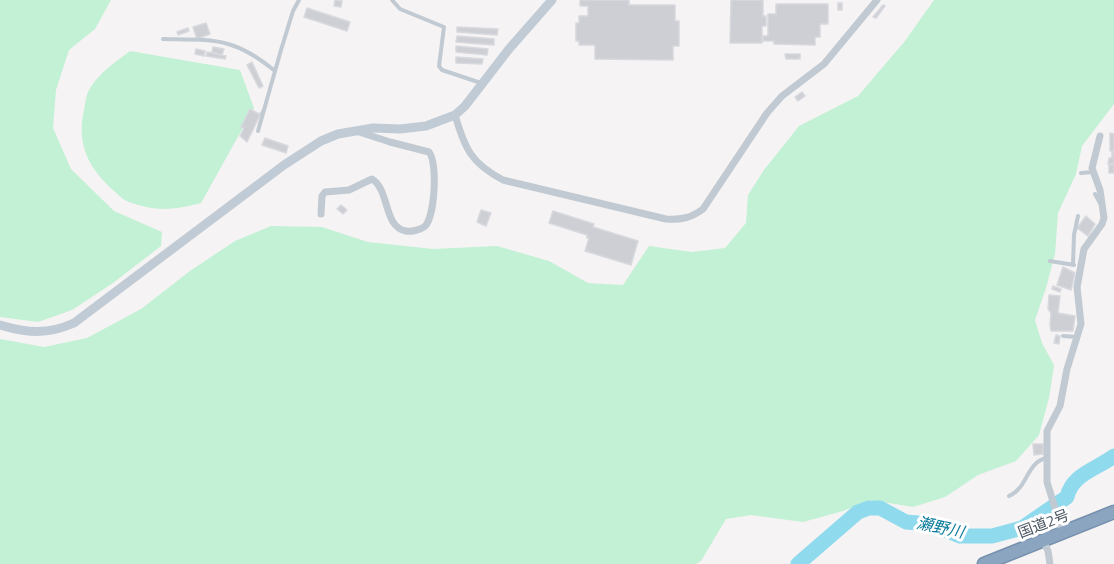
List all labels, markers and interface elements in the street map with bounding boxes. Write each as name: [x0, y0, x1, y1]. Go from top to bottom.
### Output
street label: 国道2号: [1016, 507, 1072, 543]
water label: 瀬野川: [915, 515, 965, 543]

